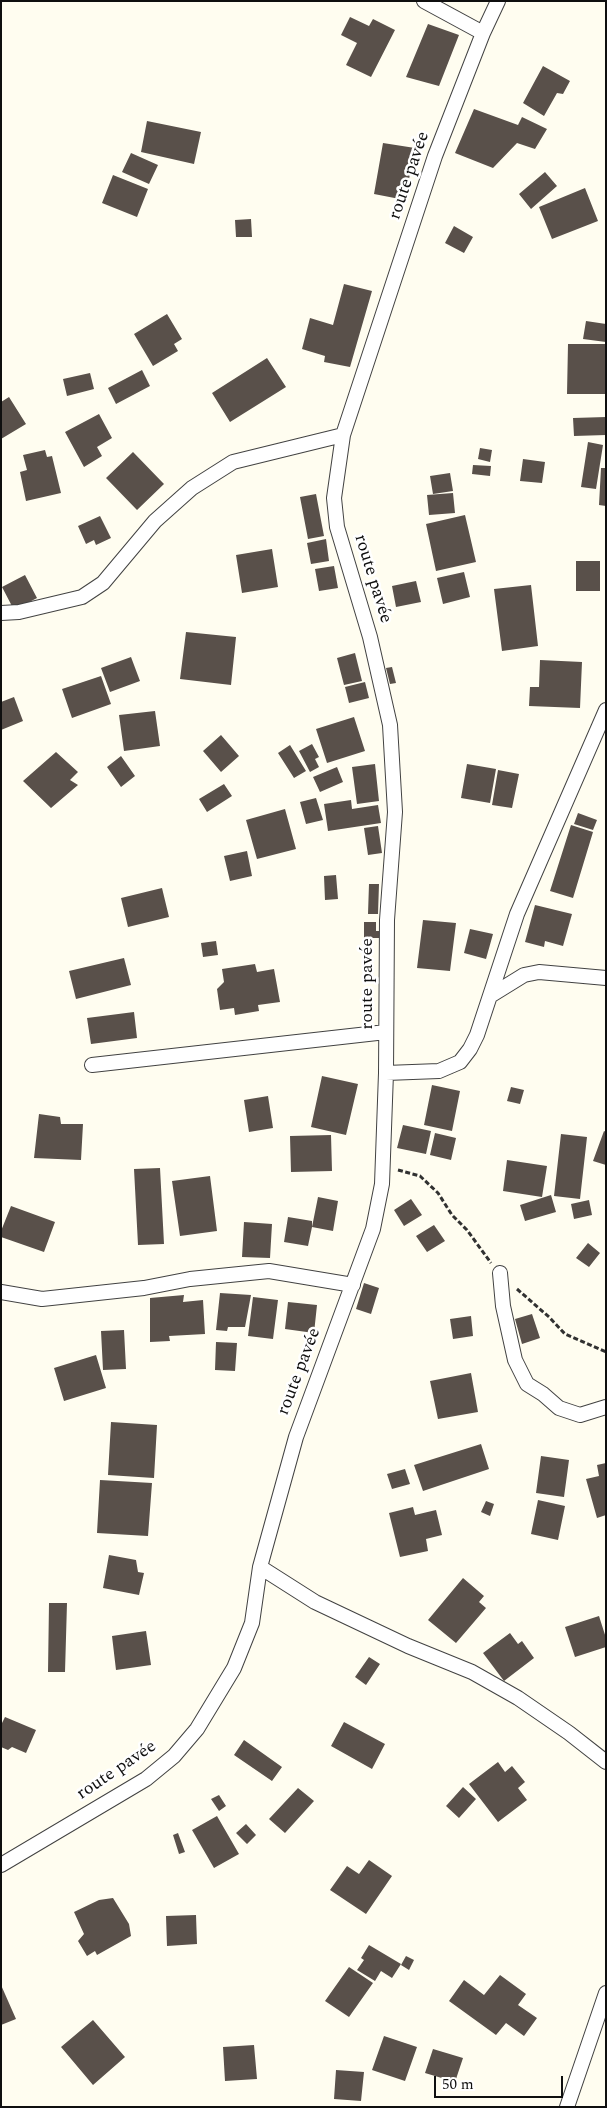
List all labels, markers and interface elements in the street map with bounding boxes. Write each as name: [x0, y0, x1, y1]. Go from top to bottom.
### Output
street label: route pavée: [385, 129, 435, 223]
street label: route pavée: [348, 532, 396, 626]
street label: route pavée: [357, 938, 379, 1030]
street label: route pavée: [273, 1325, 327, 1419]
street label: route pavée: [73, 1736, 161, 1806]
scale bar: [437, 2066, 566, 2098]
text: 50 m: [442, 2073, 474, 2096]

